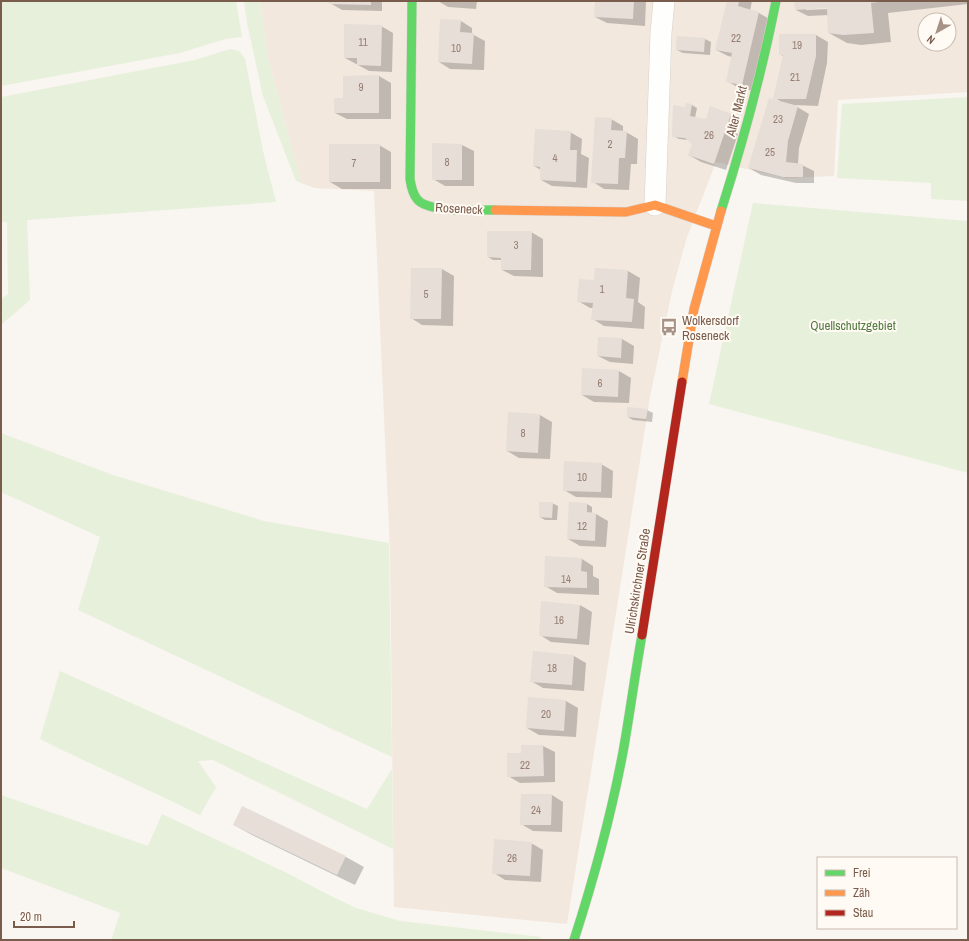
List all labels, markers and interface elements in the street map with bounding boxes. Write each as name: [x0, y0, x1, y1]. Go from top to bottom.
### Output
north arrow: [917, 12, 957, 52]
house number: 22: [731, 31, 741, 45]
text: N: [924, 32, 938, 47]
house number: 11: [358, 35, 368, 49]
house number: 19: [792, 38, 802, 52]
house number: 10: [451, 41, 461, 55]
house number: 21: [790, 70, 800, 84]
house number: 9: [358, 80, 364, 94]
street label: Alter Markt: [722, 84, 751, 139]
house number: 23: [773, 112, 783, 126]
house number: 26: [704, 128, 714, 142]
house number: 2: [607, 137, 613, 151]
house number: 25: [765, 145, 775, 159]
house number: 4: [552, 151, 558, 165]
house number: 8: [444, 155, 450, 169]
house number: 7: [351, 156, 357, 170]
street label: Roseneck: [435, 199, 484, 218]
house number: 3: [513, 238, 519, 252]
house number: 1: [599, 282, 605, 296]
house number: 5: [423, 287, 429, 301]
place label: Wolkersdorf Roseneck: [682, 312, 739, 344]
bus stop icon: Wolkersdorf Roseneck: [659, 317, 679, 337]
park label: Quellschutzgebiet: [810, 317, 896, 334]
house number: 6: [597, 376, 603, 390]
house number: 8: [520, 426, 526, 440]
house number: 10: [577, 470, 587, 484]
house number: 12: [577, 519, 587, 533]
street label: Ulrichskirchner Straße: [621, 527, 654, 635]
house number: 14: [561, 572, 571, 586]
house number: 16: [554, 613, 564, 627]
house number: 18: [547, 661, 557, 675]
house number: 20: [541, 707, 551, 721]
house number: 22: [520, 758, 530, 772]
house number: 24: [531, 803, 541, 817]
house number: 26: [507, 851, 517, 865]
legend: [817, 857, 957, 929]
text: Frei: [853, 865, 871, 881]
text: Zäh: [853, 885, 870, 901]
scale bar: [14, 903, 74, 929]
text: Stau: [853, 905, 873, 921]
text: 20 m: [20, 909, 42, 925]

